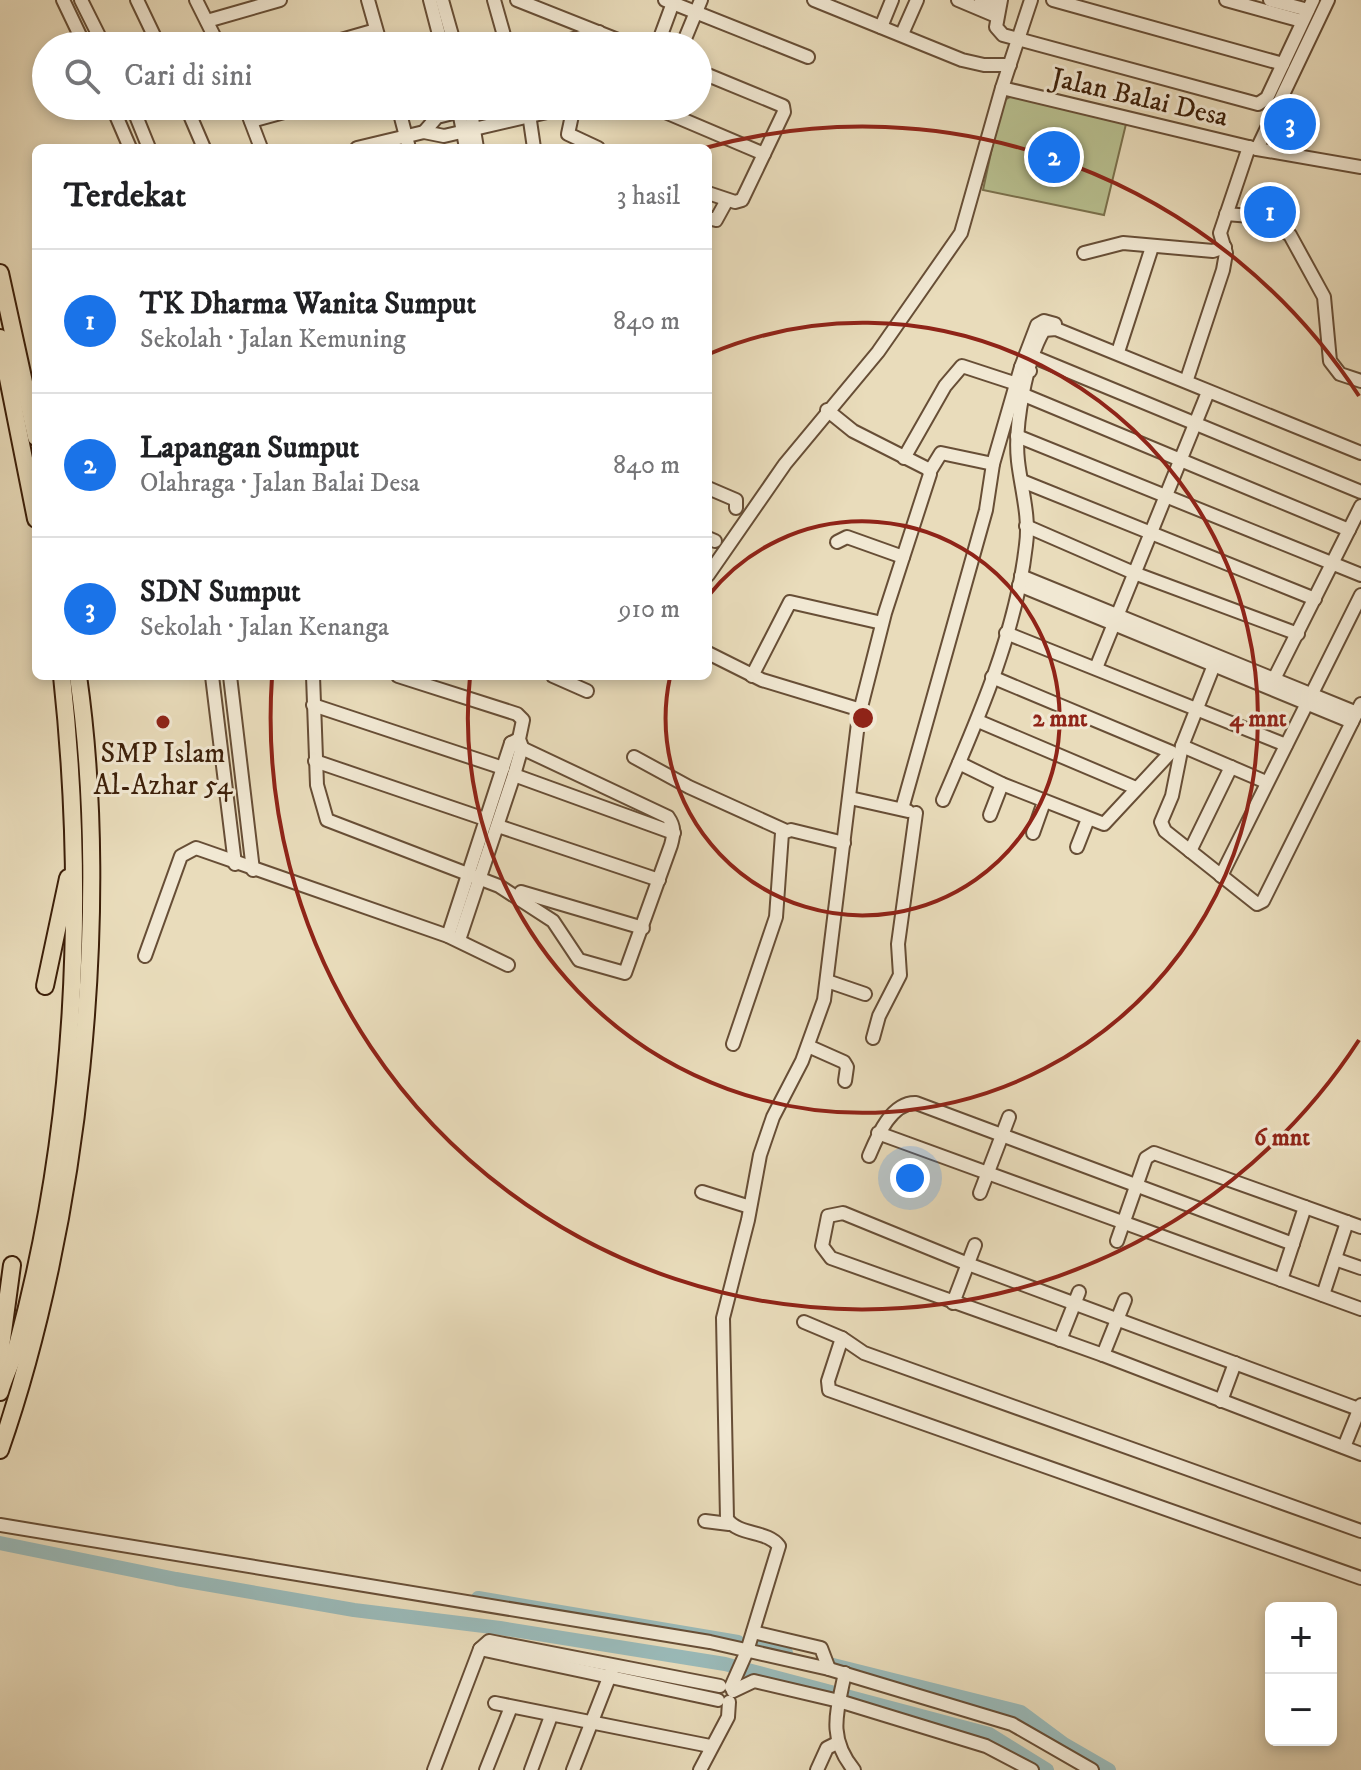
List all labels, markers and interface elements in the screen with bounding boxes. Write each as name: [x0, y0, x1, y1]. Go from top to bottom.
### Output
search box: [32, 32, 712, 120]
icon: search: [60, 54, 104, 98]
text: Cari di sini: [124, 58, 252, 95]
street label: Jalan Balai Desa: [1045, 59, 1232, 135]
pin: 3: [1264, 94, 1316, 154]
pin: 2: [1028, 127, 1080, 187]
text: Terdekat: [64, 175, 186, 217]
text: 3 hasil: [617, 180, 680, 213]
pin: 1: [1244, 182, 1296, 242]
text: TK Dharma Wanita Sumput: [140, 286, 476, 323]
text: 1: [85, 305, 95, 338]
text: 840 m: [613, 305, 680, 338]
text: Sekolah · Jalan Kemuning: [140, 323, 406, 356]
text: Lapangan Sumput: [140, 430, 359, 467]
text: 2: [84, 449, 96, 482]
text: 840 m: [613, 449, 680, 482]
text: Olahraga · Jalan Balai Desa: [140, 467, 420, 500]
text: SDN Sumput: [140, 574, 301, 611]
text: 3: [85, 593, 95, 626]
text: 910 m: [619, 593, 680, 626]
text: Sekolah · Jalan Kenanga: [140, 611, 389, 644]
centre of rings: [849, 704, 877, 732]
text: 2 mnt: [1032, 704, 1088, 734]
text: 4 mnt: [1229, 704, 1287, 734]
marker: SMP Islam Al-Azhar 54: [154, 713, 172, 731]
place label: SMP Islam Al-Azhar 54: [93, 736, 233, 803]
text: 6 mnt: [1254, 1123, 1310, 1153]
your location: [890, 1158, 930, 1198]
map controls: [1265, 1602, 1337, 1746]
button: +: [1265, 1602, 1337, 1674]
button: −: [1265, 1674, 1337, 1746]

